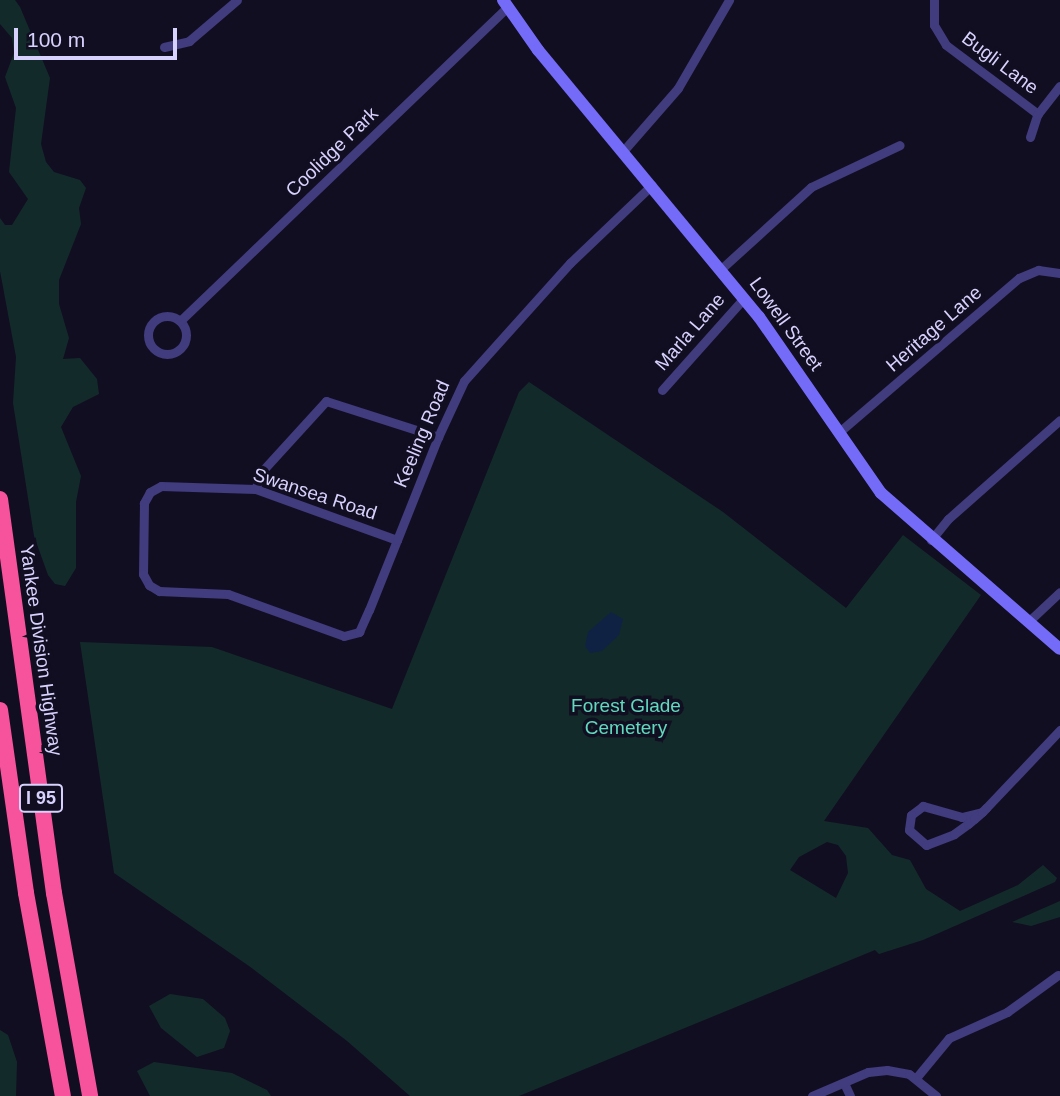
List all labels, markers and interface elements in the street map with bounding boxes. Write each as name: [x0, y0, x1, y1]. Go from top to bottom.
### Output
scale bar: [18, 14, 180, 58]
street label: Bugli Lane: [957, 27, 1043, 99]
text: 100 m: [27, 28, 85, 51]
street label: Coolidge Park: [281, 102, 383, 202]
street label: Lowell Street: [744, 273, 828, 375]
street label: Heritage Lane: [881, 281, 987, 377]
street label: Marla Lane: [650, 289, 730, 375]
street label: Keeling Road: [389, 377, 455, 491]
street label: Swansea Road: [250, 463, 380, 525]
street label: Yankee Division Highway: [15, 543, 67, 757]
park label: Forest Glade Cemetery: [571, 695, 681, 739]
road number: I 95: [18, 784, 64, 812]

